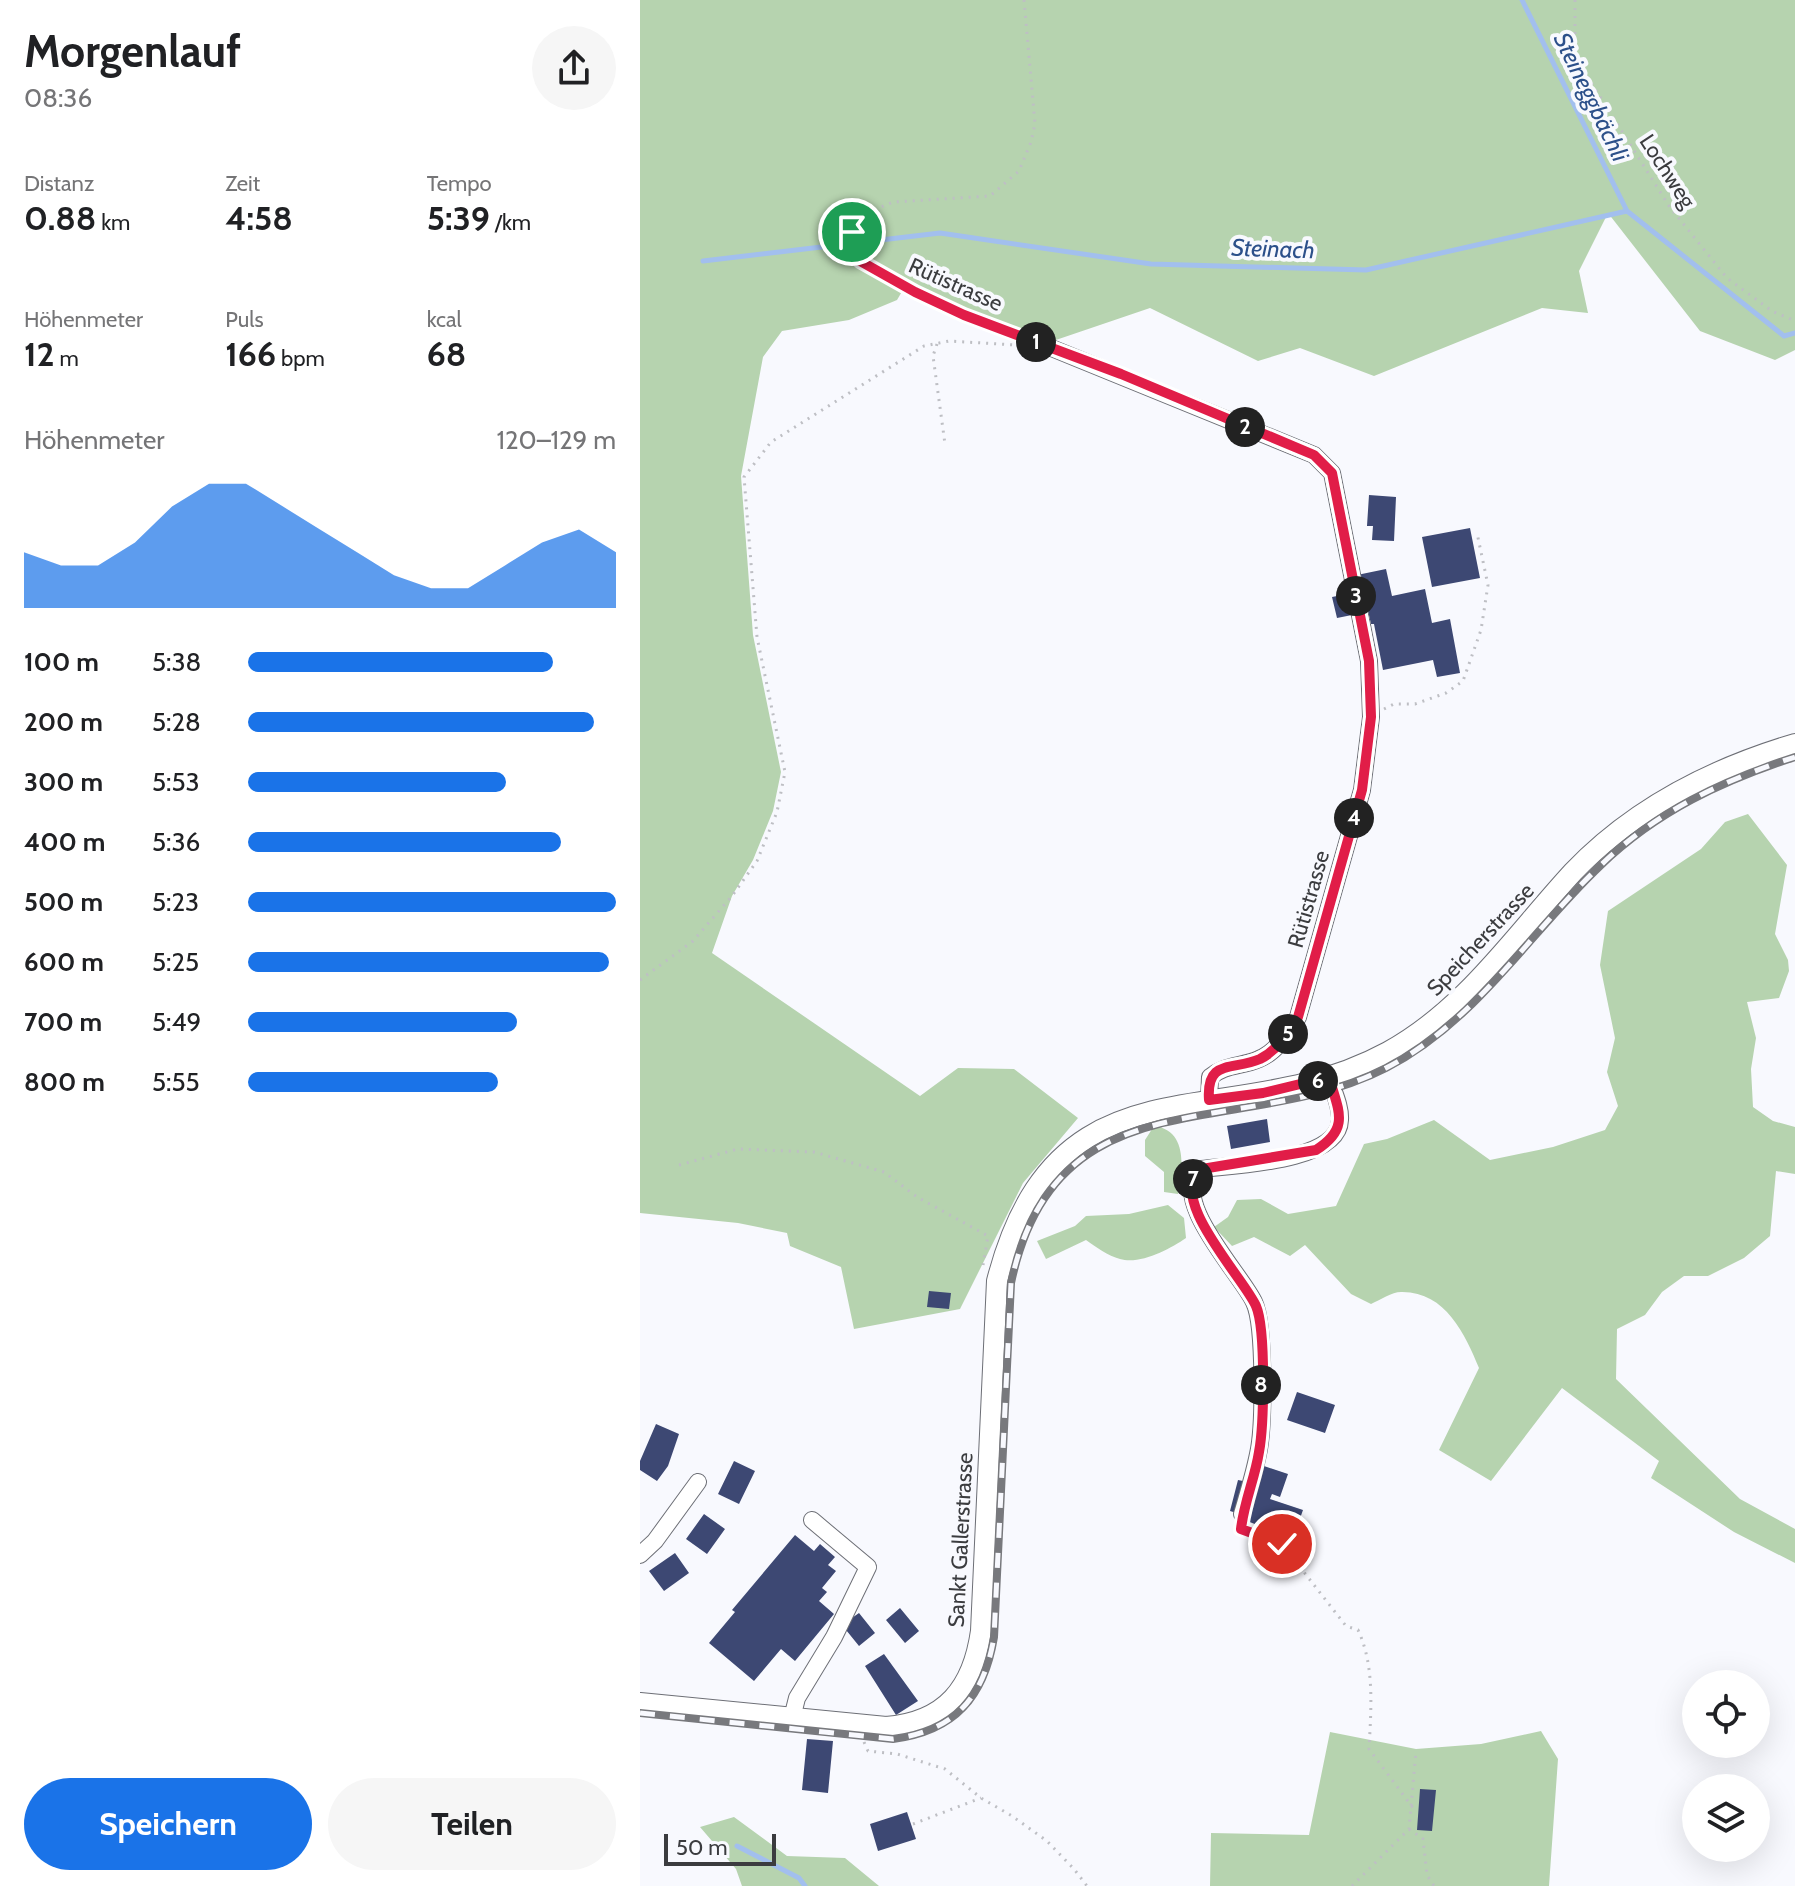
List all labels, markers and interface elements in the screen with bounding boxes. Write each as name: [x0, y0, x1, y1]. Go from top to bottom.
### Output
text: Morgenlauf: [24, 25, 241, 78]
button: share: [532, 26, 616, 110]
water label: Steineggbächli: [1548, 28, 1635, 167]
text: 08:36: [24, 82, 92, 114]
street label: Lochweg: [1634, 129, 1702, 214]
text: Distanz: [24, 170, 94, 197]
text: Zeit: [225, 170, 260, 197]
text: Tempo: [427, 170, 492, 197]
text: 0.88: [24, 197, 96, 239]
text: 4:58: [225, 197, 293, 239]
text: 5:39: [427, 197, 490, 239]
pin: [818, 198, 886, 266]
text: km: [96, 209, 130, 236]
text: /km: [490, 209, 531, 236]
icon: arrive: [830, 210, 874, 254]
water label: Steinach: [1231, 233, 1315, 264]
street label: Rütistrasse: [905, 252, 1007, 317]
text: Höhenmeter: [24, 306, 143, 333]
text: Puls: [225, 306, 264, 333]
text: kcal: [427, 306, 462, 333]
pin: 1: [1016, 322, 1056, 362]
text: 1: [1032, 328, 1040, 355]
text: 12: [24, 333, 55, 375]
text: 166: [225, 333, 276, 375]
text: 68: [427, 333, 466, 375]
text: m: [55, 345, 79, 372]
text: bpm: [276, 345, 325, 372]
pin: 2: [1225, 407, 1265, 447]
text: 2: [1239, 413, 1251, 440]
text: Höhenmeter: [24, 424, 165, 456]
text: 120–129 m: [496, 424, 616, 456]
pin: 3: [1336, 576, 1376, 616]
text: 3: [1350, 582, 1362, 609]
text: 100 m: [24, 646, 99, 678]
text: 5:38: [152, 646, 201, 678]
text: 200 m: [24, 706, 103, 738]
text: 5:28: [152, 706, 201, 738]
text: 300 m: [24, 766, 103, 798]
text: 5:53: [152, 766, 200, 798]
pin: 4: [1334, 798, 1374, 838]
text: 4: [1347, 804, 1361, 831]
text: 400 m: [24, 826, 105, 858]
text: 5:36: [152, 826, 200, 858]
street label: Rütistrasse: [1282, 847, 1335, 951]
street label: Speicherstrasse: [1421, 877, 1539, 1001]
text: 500 m: [24, 886, 103, 918]
text: 5:23: [152, 886, 199, 918]
text: 600 m: [24, 946, 104, 978]
text: 5:25: [152, 946, 199, 978]
text: 700 m: [24, 1006, 102, 1038]
text: 5:49: [152, 1006, 201, 1038]
pin: 5: [1268, 1014, 1308, 1054]
text: 5: [1282, 1020, 1294, 1047]
pin: 6: [1298, 1061, 1338, 1101]
text: 800 m: [24, 1066, 105, 1098]
text: 5:55: [152, 1066, 200, 1098]
text: 6: [1312, 1067, 1324, 1094]
pin: 7: [1173, 1159, 1213, 1199]
text: 7: [1187, 1165, 1199, 1192]
pin: 8: [1241, 1365, 1281, 1405]
text: 8: [1254, 1371, 1268, 1398]
street label: Sankt Gallerstrasse: [942, 1452, 979, 1628]
pin: [1248, 1510, 1316, 1578]
icon: check: [1260, 1522, 1304, 1566]
map controls: [1682, 1670, 1770, 1862]
button: locate: [1682, 1670, 1770, 1758]
button: layers: [1682, 1774, 1770, 1862]
button: Speichern: [24, 1778, 312, 1870]
button: Teilen: [328, 1778, 616, 1870]
scale bar: [664, 1830, 776, 1866]
text: 50 m: [676, 1834, 728, 1861]

